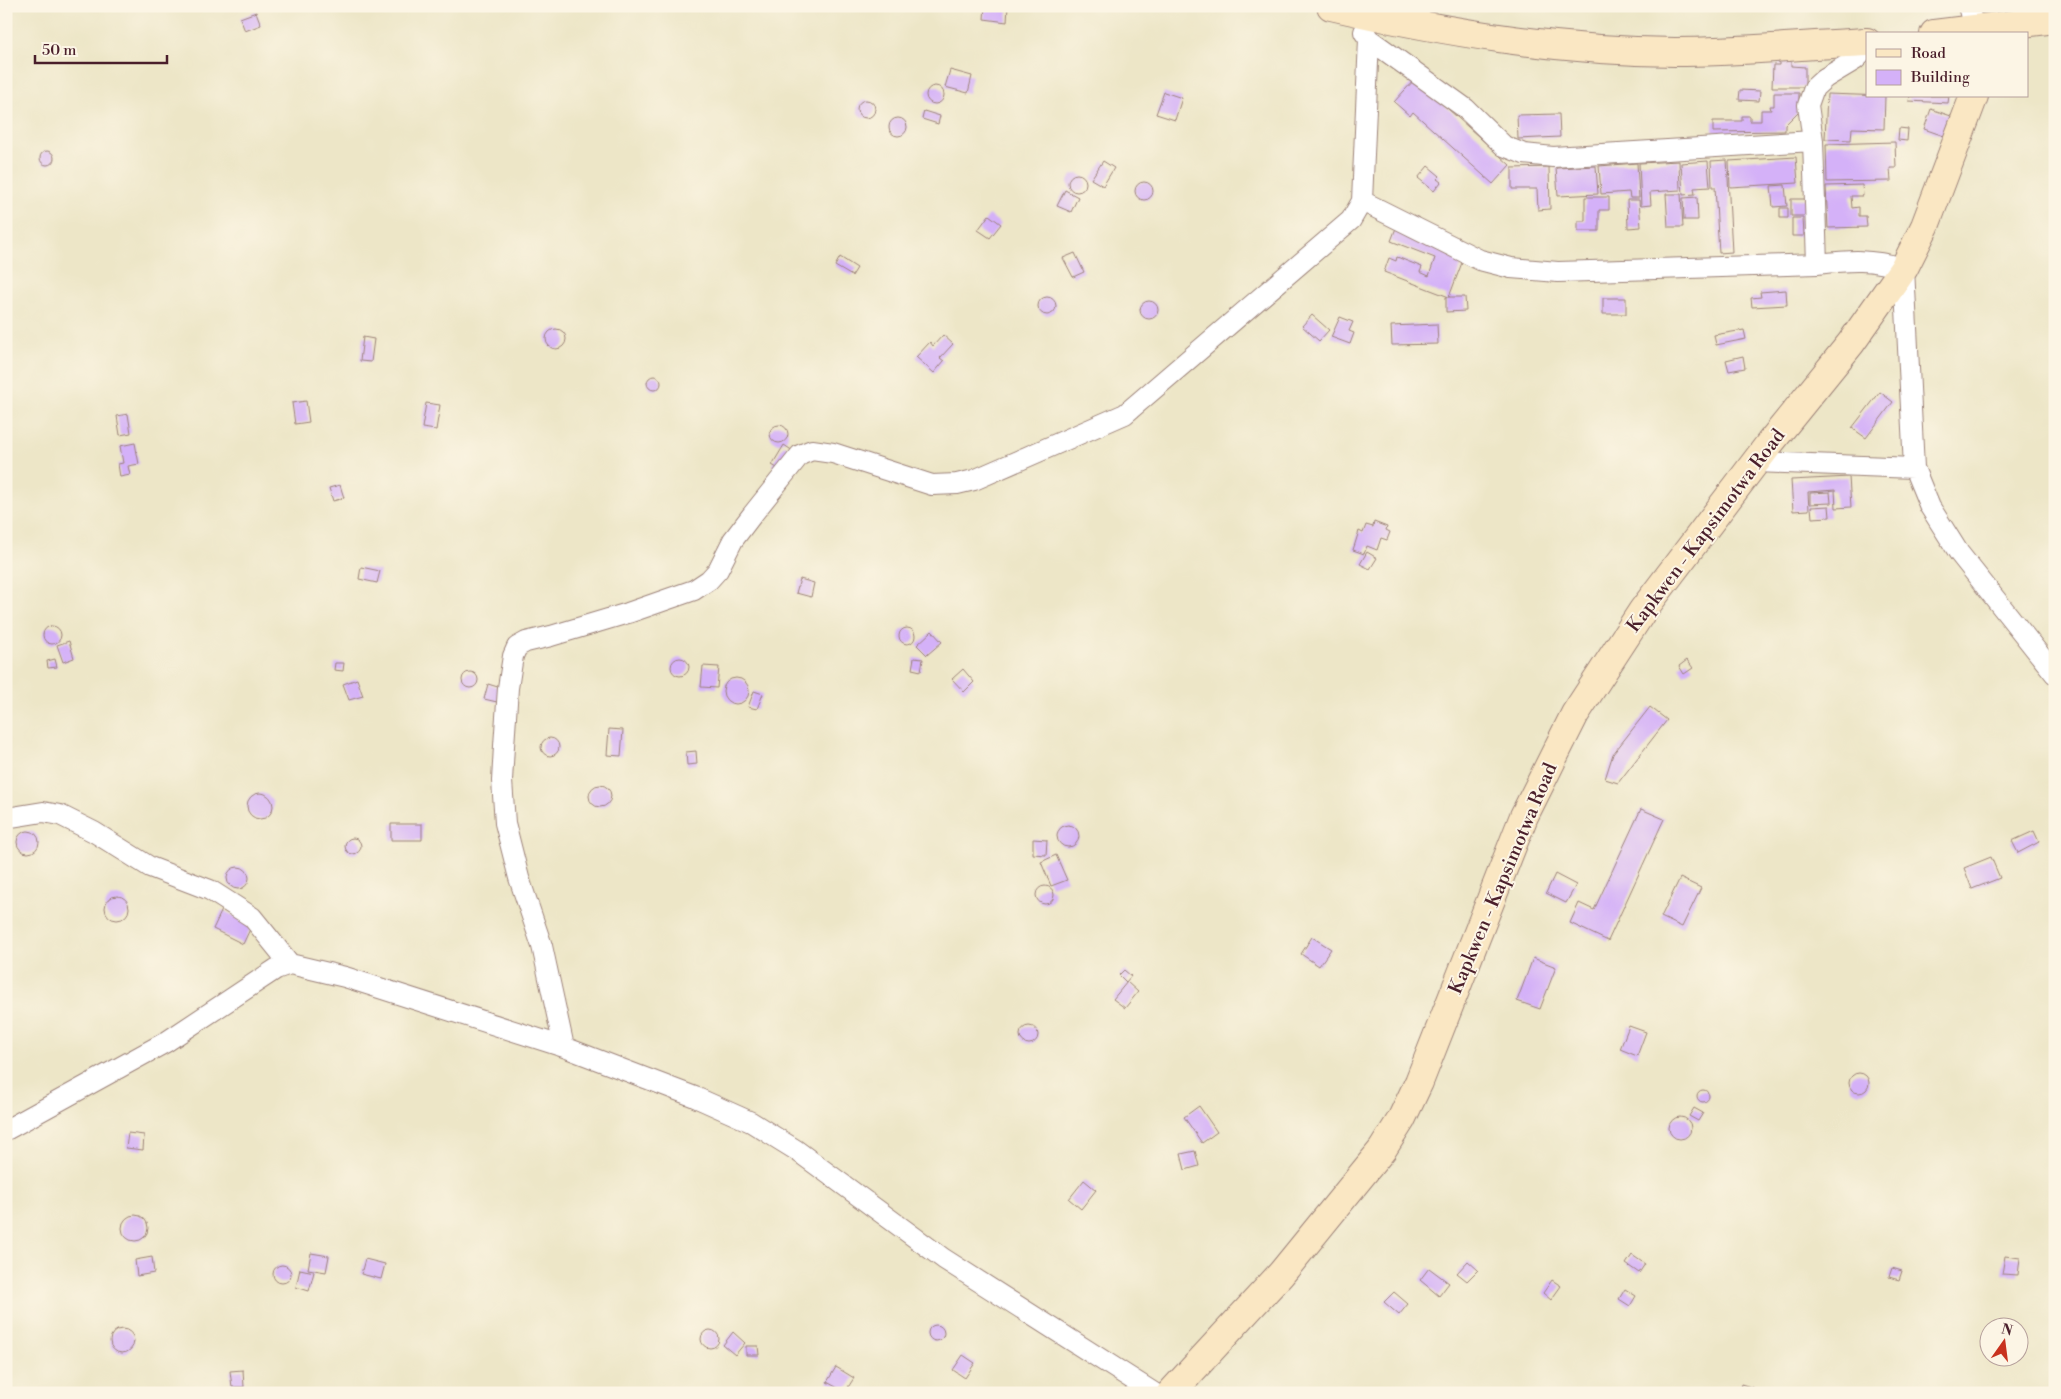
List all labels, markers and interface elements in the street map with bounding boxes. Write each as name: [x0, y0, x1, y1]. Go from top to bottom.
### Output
scale bar: [35, 32, 168, 64]
legend: [1866, 32, 2028, 98]
text: 50 m: [42, 41, 76, 60]
text: Road: [1911, 44, 1946, 63]
text: Building: [1910, 68, 1970, 87]
street label: Kapkwen - Kapsimotwa Road: [1621, 424, 1790, 637]
street label: Kapkwen - Kapsimotwa Road: [1443, 759, 1563, 998]
north arrow: [1978, 1316, 2028, 1366]
text: N: [1999, 1320, 2014, 1340]

